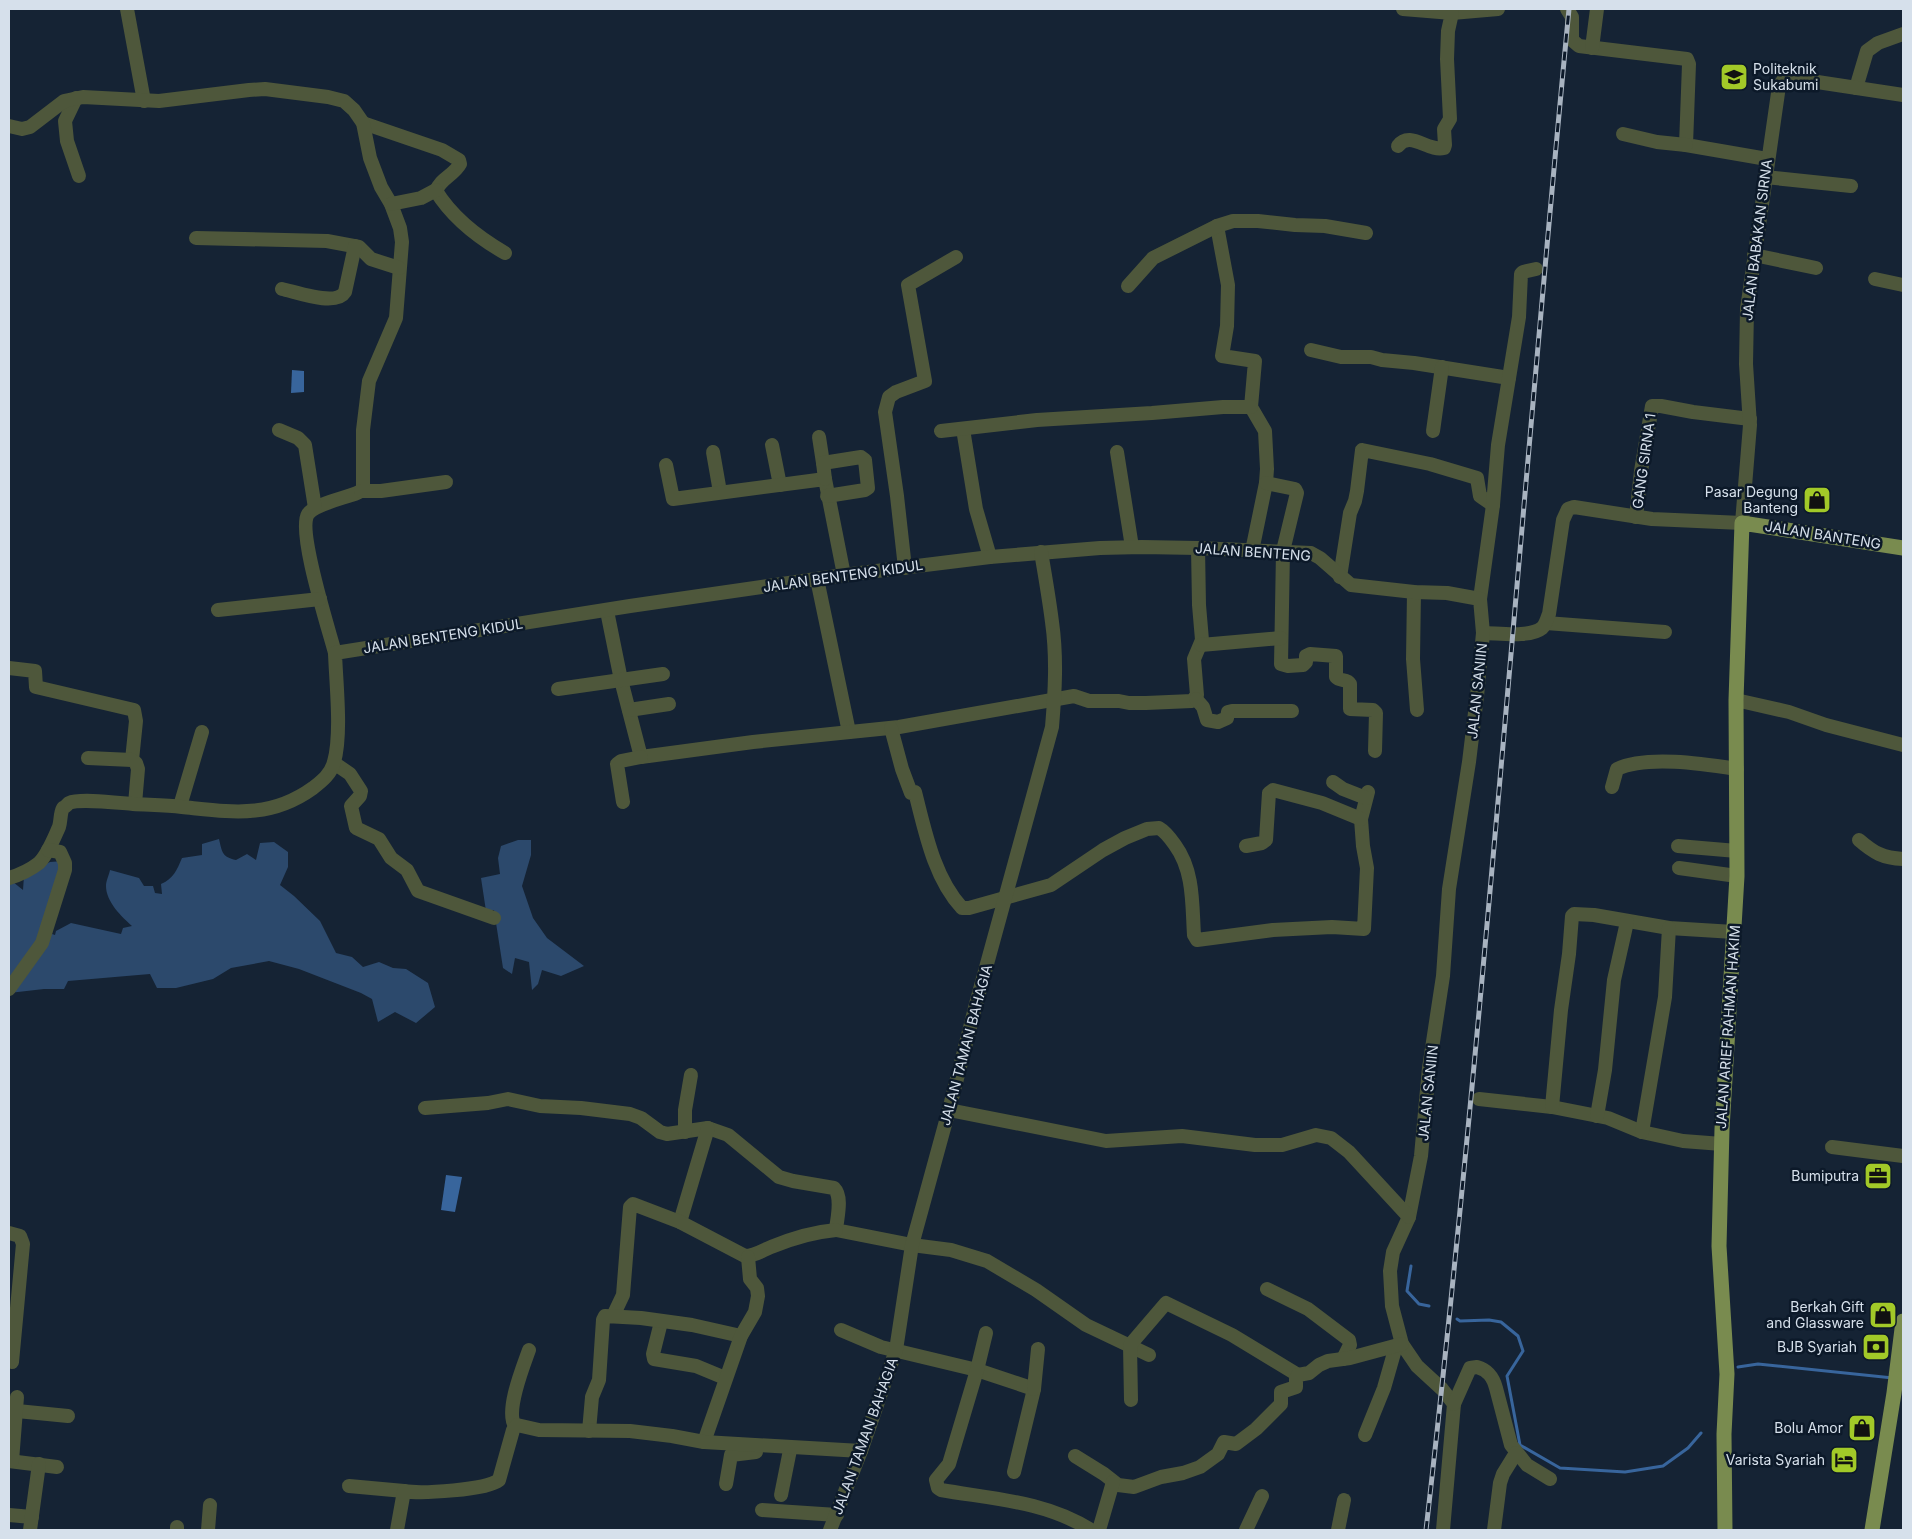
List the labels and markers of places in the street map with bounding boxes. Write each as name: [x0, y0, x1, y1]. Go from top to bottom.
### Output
place label: Politeknik Sukabumi: [1753, 60, 1818, 93]
school or university icon: Politeknik Sukabumi: [1719, 62, 1749, 92]
place label: Pasar Degung Banteng: [1705, 483, 1798, 516]
shop icon: Pasar Degung Banteng: [1802, 485, 1832, 515]
office icon: Bumiputra: [1863, 1161, 1893, 1191]
place label: Bumiputra: [1791, 1167, 1859, 1184]
place label: Berkah Gift and Glassware: [1766, 1298, 1864, 1331]
shop icon: Berkah Gift and Glassware: [1868, 1300, 1898, 1330]
bank icon: BJB Syariah: [1861, 1332, 1891, 1362]
place label: BJB Syariah: [1777, 1338, 1857, 1355]
shop icon: Bolu Amor: [1847, 1413, 1877, 1443]
place label: Bolu Amor: [1774, 1419, 1843, 1436]
hotel icon: Varista Syariah: [1829, 1445, 1859, 1475]
place label: Varista Syariah: [1726, 1451, 1825, 1468]

